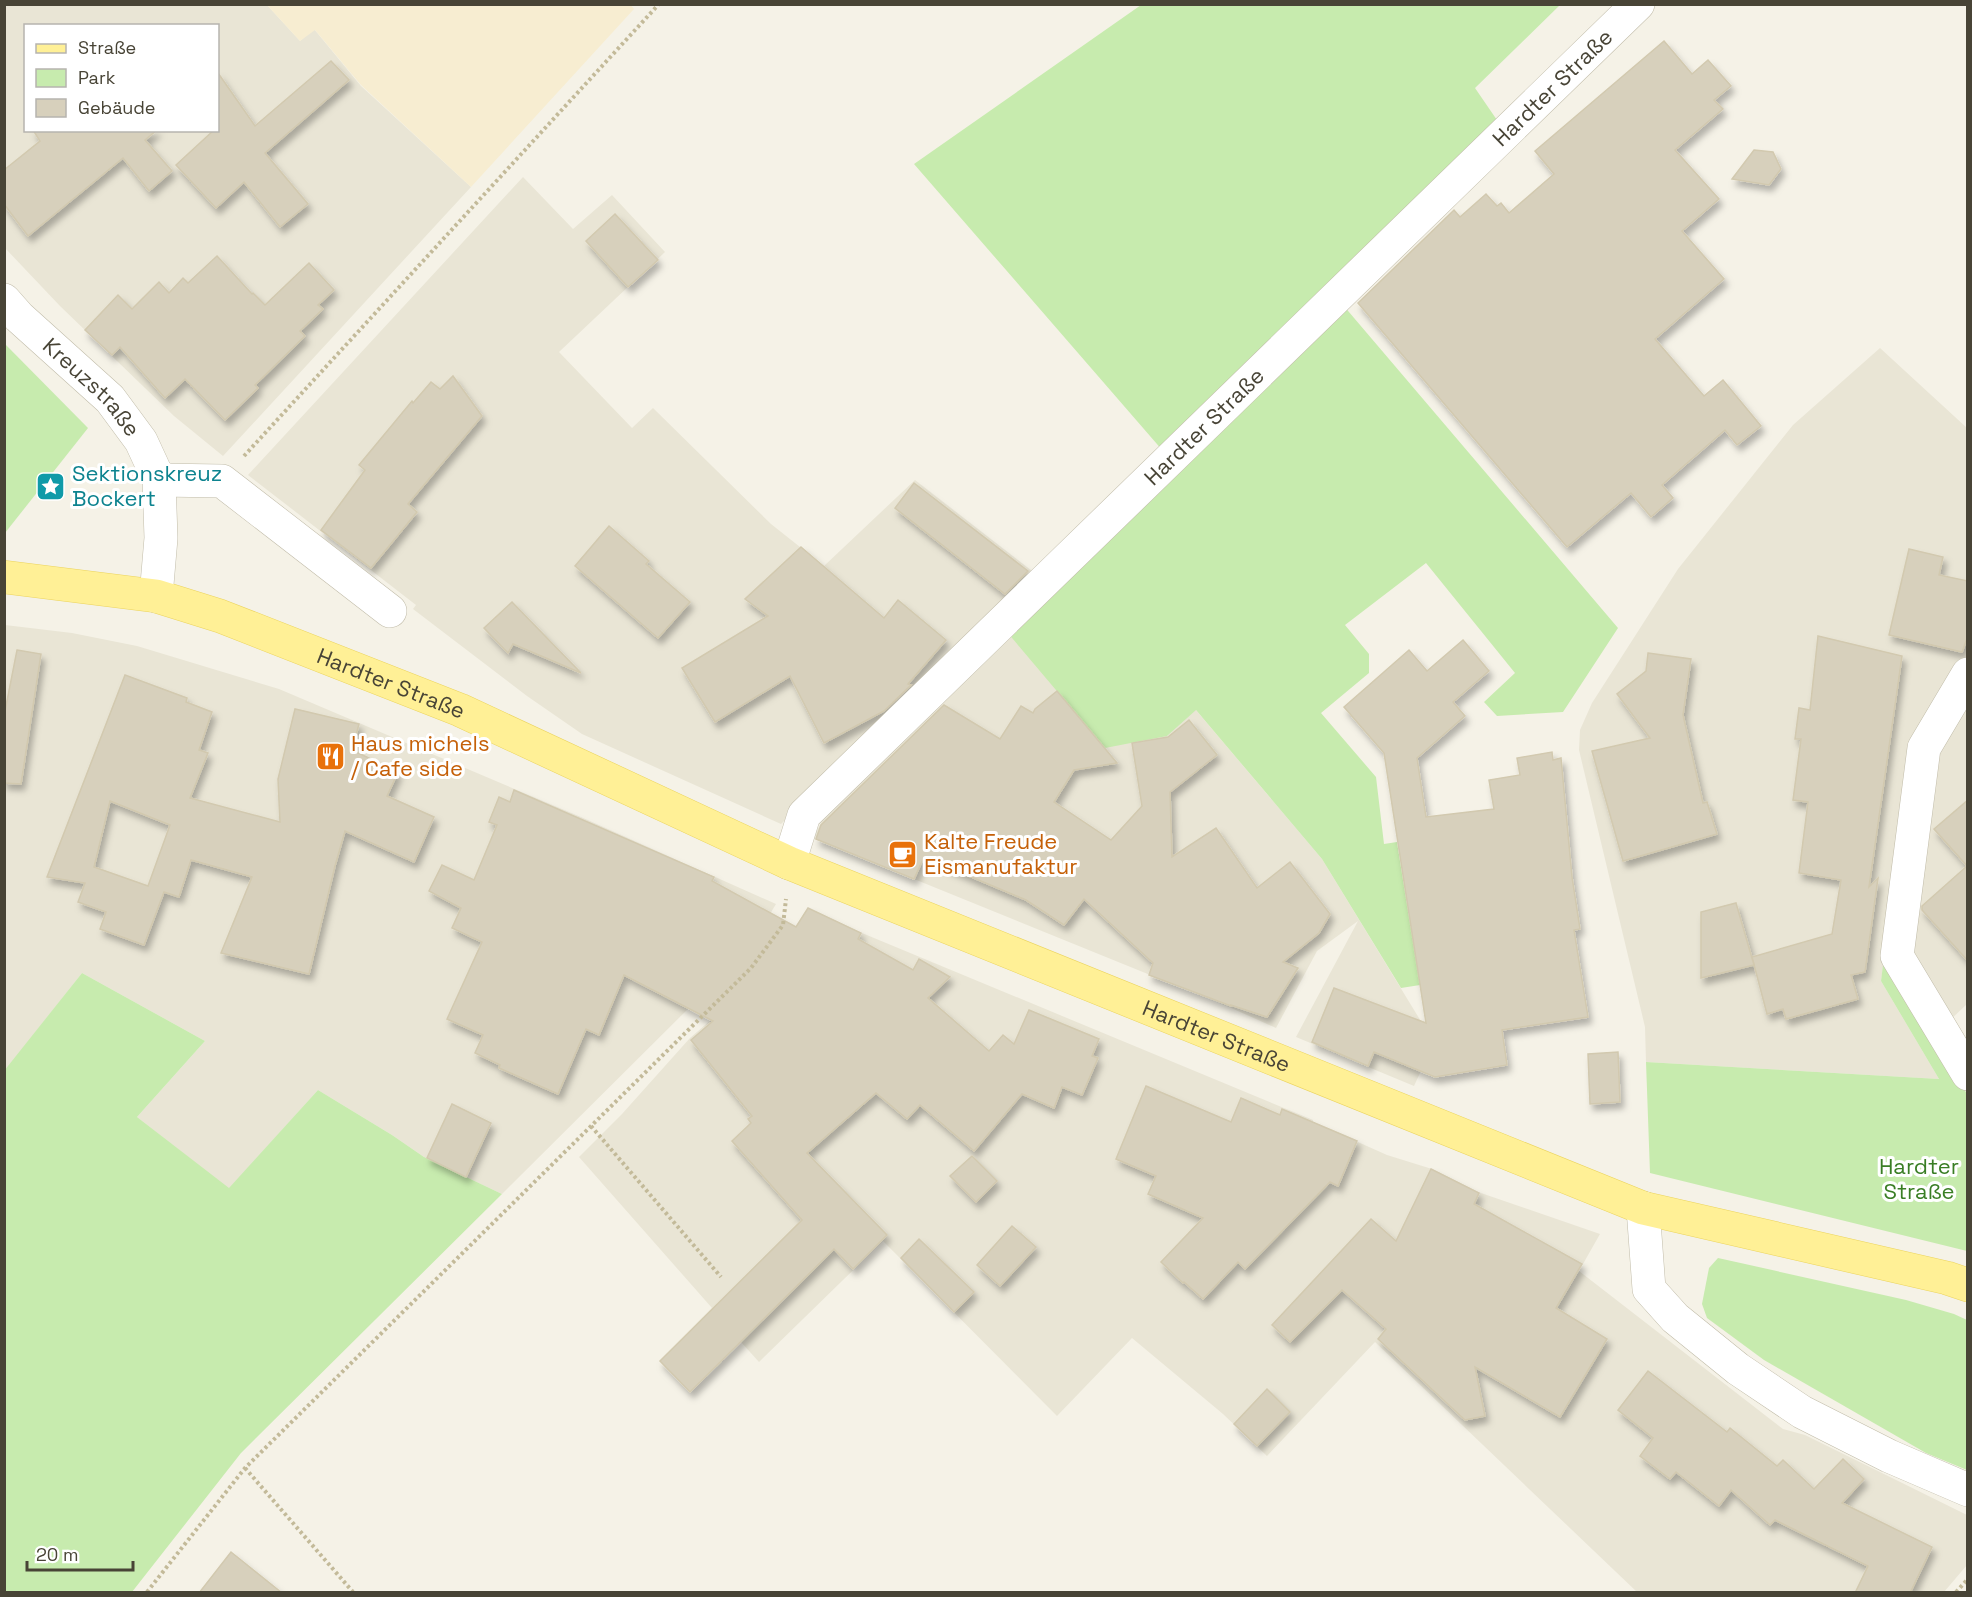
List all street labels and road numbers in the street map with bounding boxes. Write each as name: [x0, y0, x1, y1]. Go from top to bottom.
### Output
street label: Hardter Straße: [1486, 23, 1618, 152]
street label: Kreuzstraße: [37, 332, 147, 442]
street label: Hardter Straße: [1138, 361, 1270, 491]
street label: Hardter Straße: [313, 641, 469, 725]
street label: Hardter Straße: [1139, 993, 1295, 1078]

